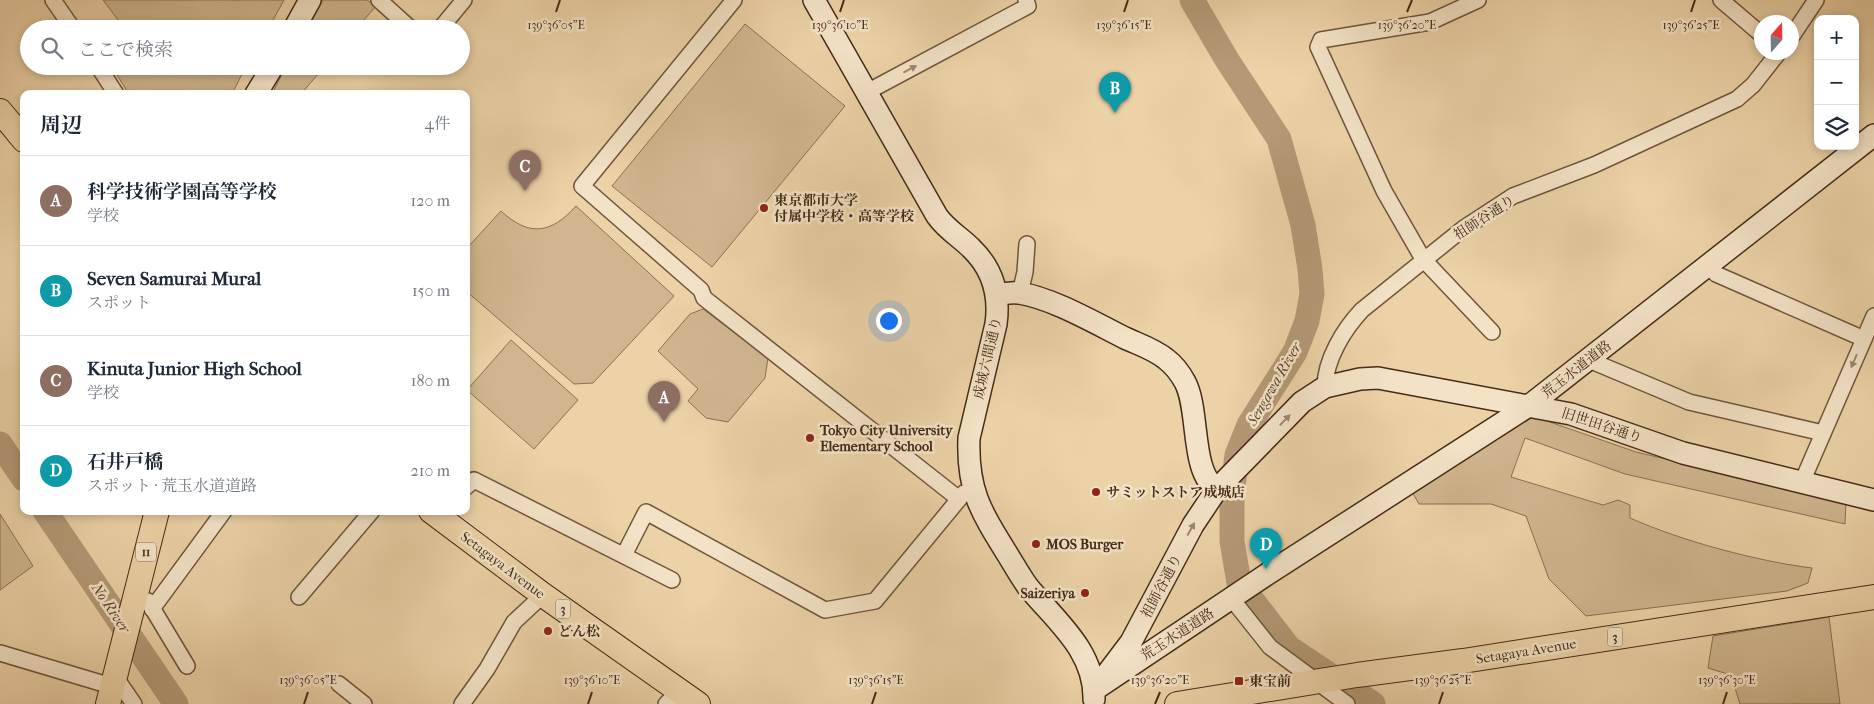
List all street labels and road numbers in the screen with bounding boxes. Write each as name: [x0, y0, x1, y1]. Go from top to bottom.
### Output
street label: 祖師谷通り: [1450, 191, 1518, 244]
street label: 成城六間通り: [970, 315, 1005, 401]
street label: 荒玉水道道路: [1538, 337, 1615, 402]
street label: 旧世田谷通り: [1559, 404, 1644, 447]
street label: Setagaya Avenue: [457, 528, 548, 603]
road number: 11: [136, 542, 156, 562]
street label: 祖師谷通り: [1138, 551, 1185, 621]
road number: 3: [556, 600, 570, 618]
street label: 荒玉水道道路: [1137, 604, 1217, 664]
road number: 3: [1608, 628, 1622, 646]
street label: Setagaya Avenue: [1475, 635, 1578, 668]

